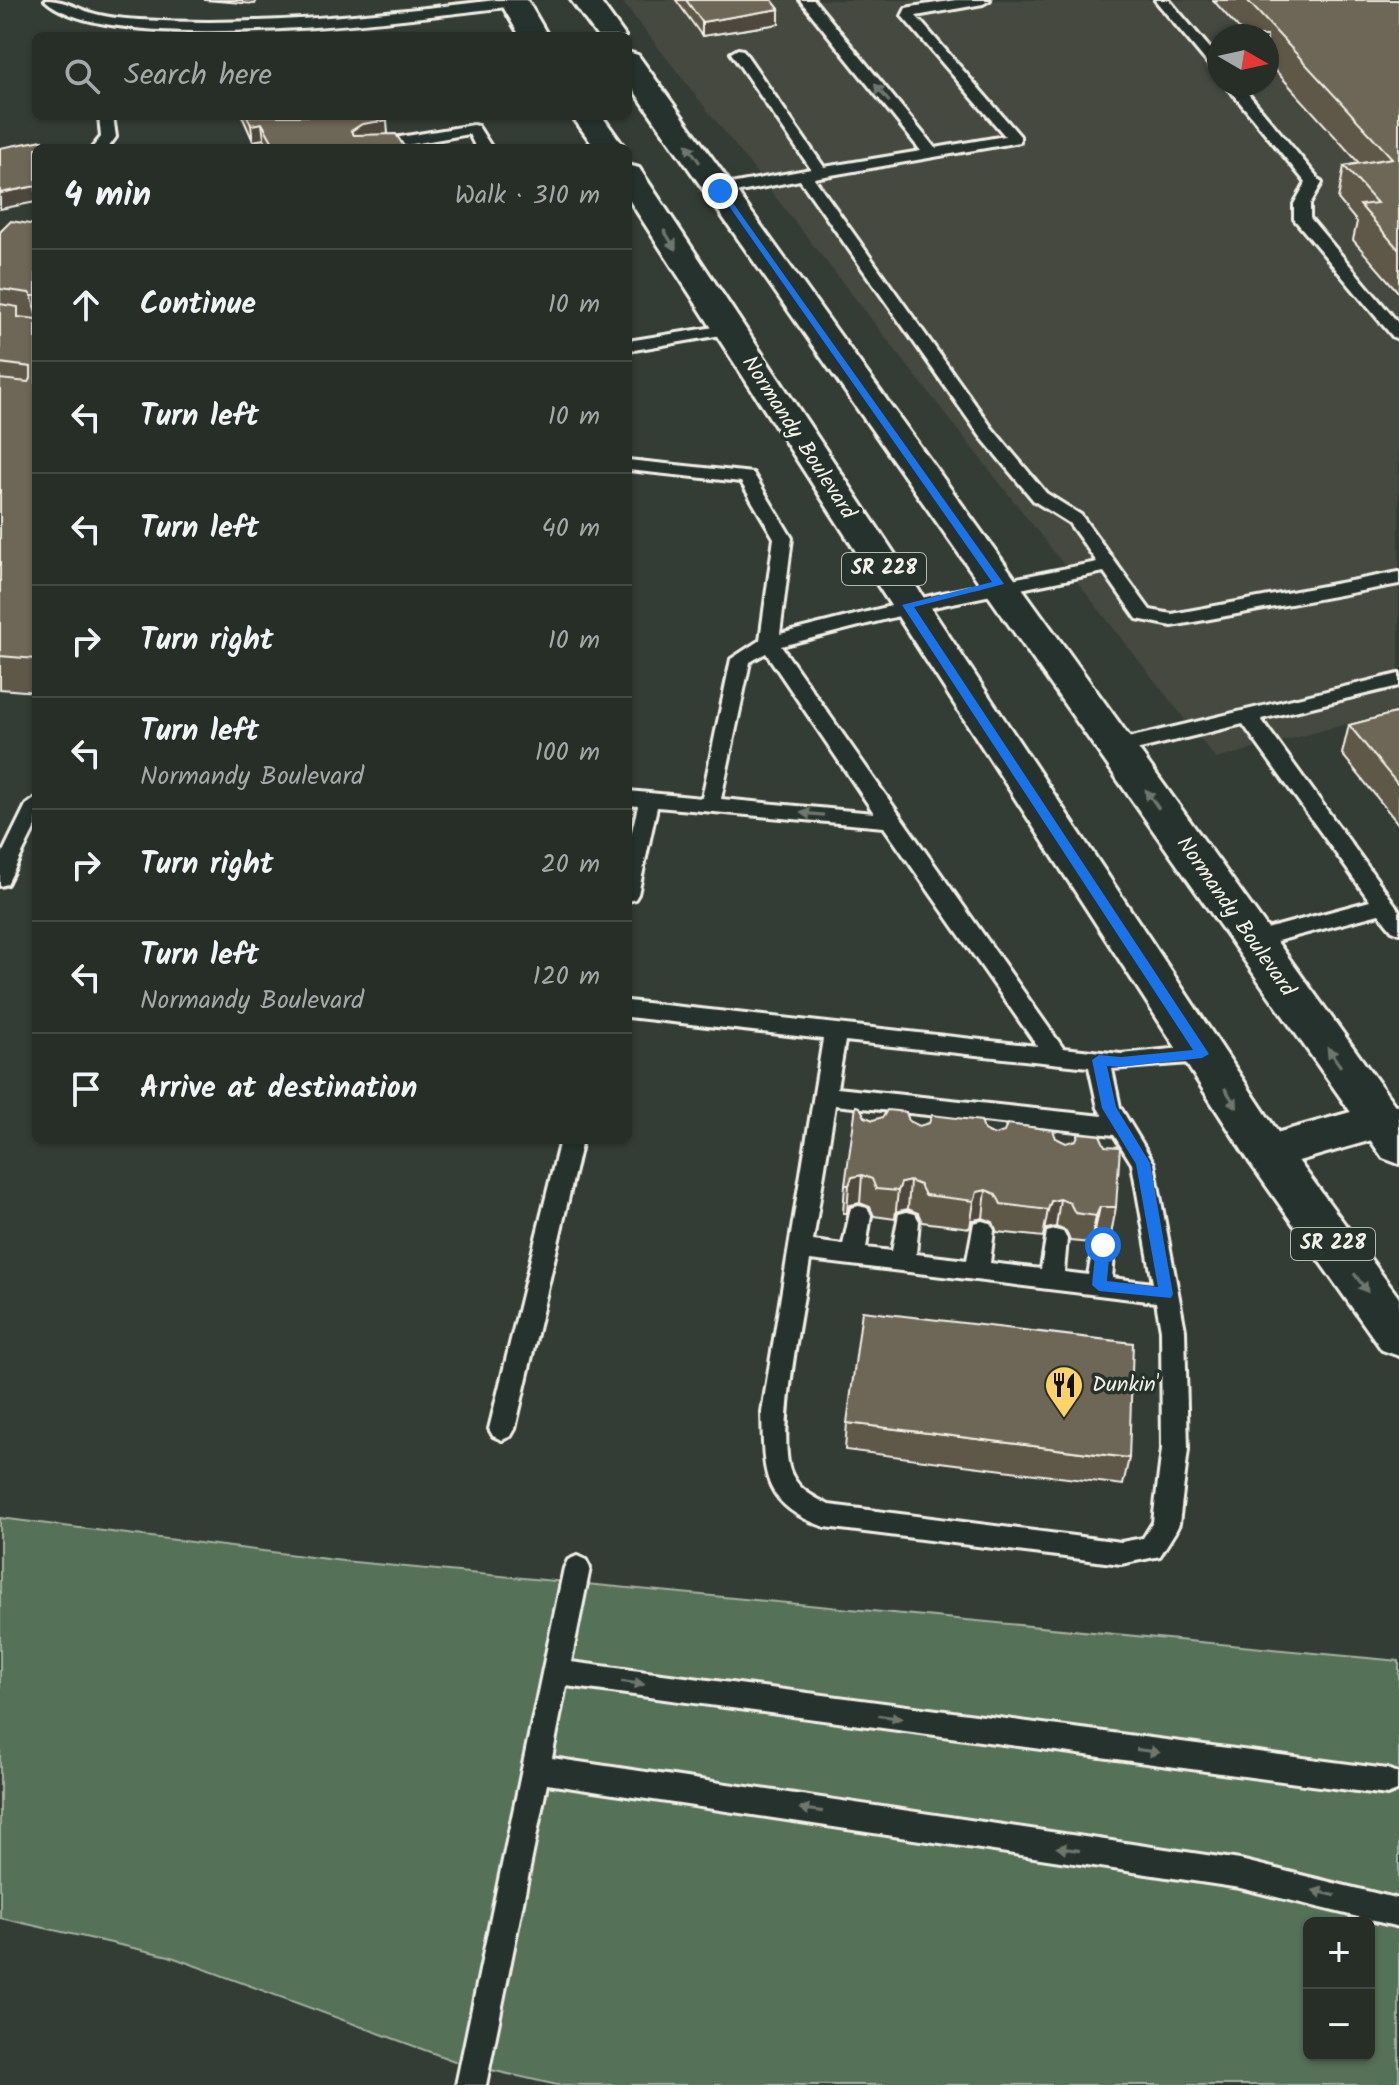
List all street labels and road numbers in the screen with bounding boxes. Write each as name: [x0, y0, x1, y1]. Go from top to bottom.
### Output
street label: Normandy Boulevard: [732, 349, 865, 528]
road number: SR 228: [842, 553, 926, 585]
street label: Normandy Boulevard: [1166, 829, 1304, 1006]
road number: SR 228: [1291, 1228, 1375, 1260]

